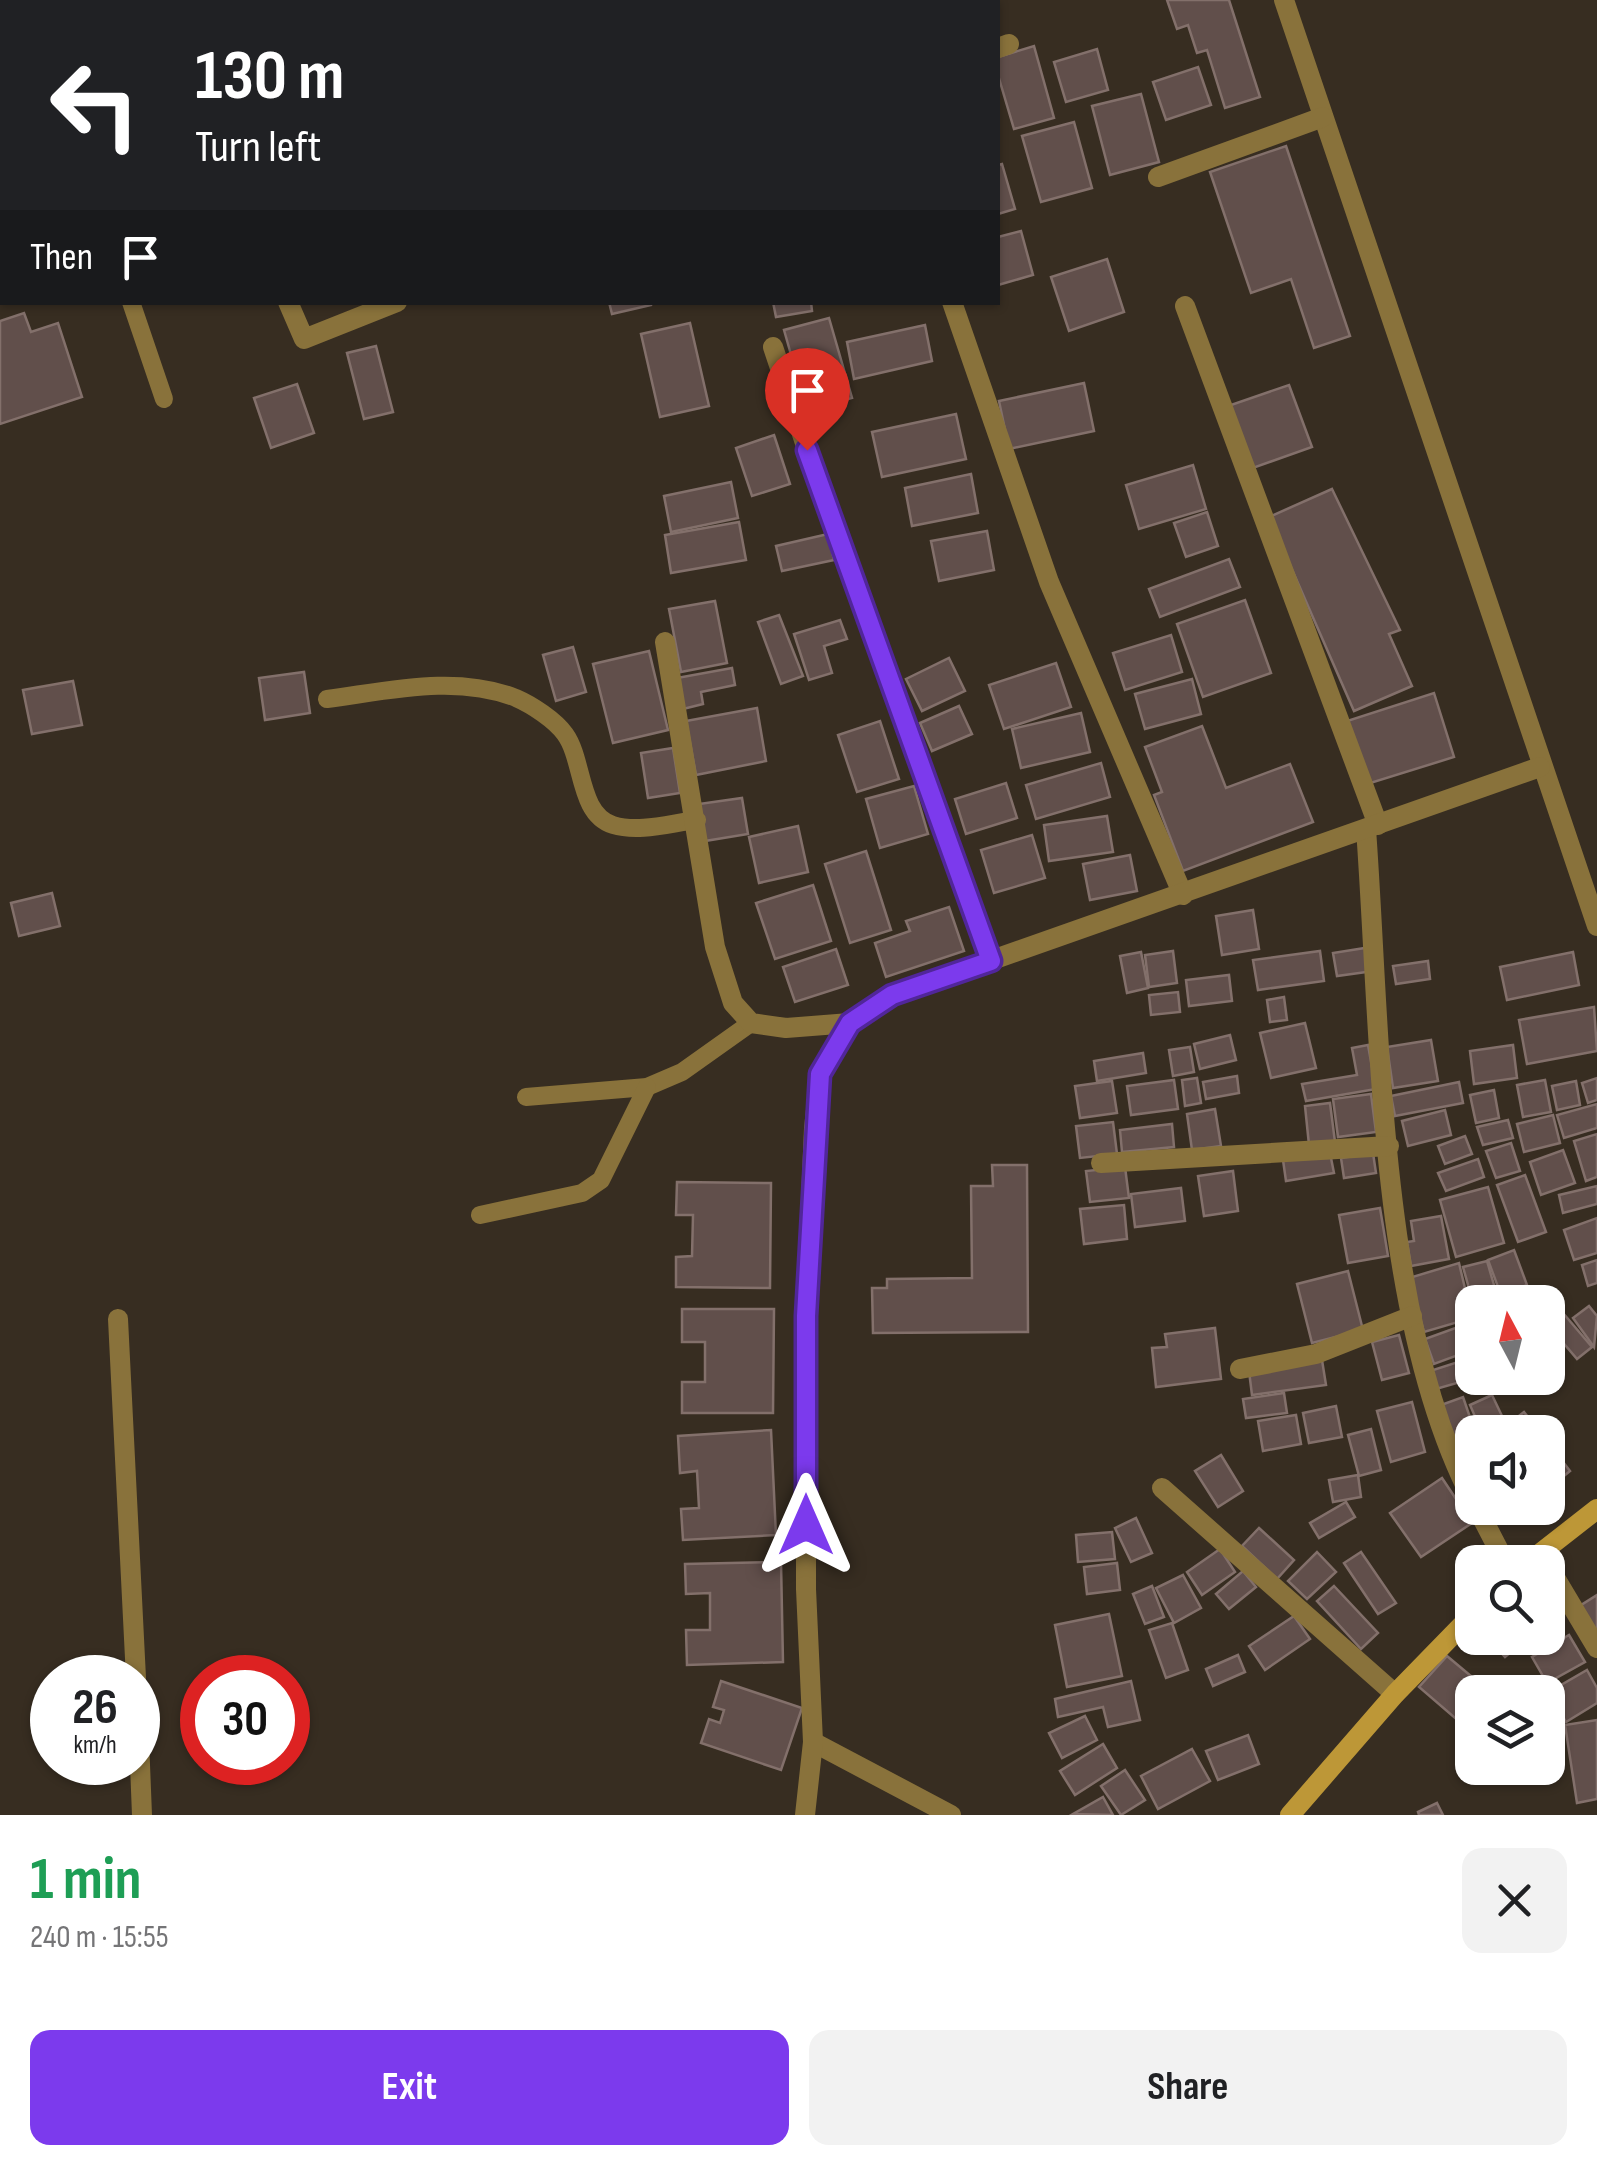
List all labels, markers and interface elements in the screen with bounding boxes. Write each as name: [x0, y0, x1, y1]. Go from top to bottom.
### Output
text: 130 m: [195, 35, 344, 119]
icon: left: [30, 40, 160, 170]
text: Turn left: [195, 120, 321, 175]
icon: arrive: [113, 230, 168, 285]
text: Then: [30, 235, 93, 280]
pin: [765, 348, 850, 451]
icon: arrive: [780, 363, 835, 418]
north arrow: [1455, 1285, 1565, 1395]
map controls: [1455, 1285, 1565, 1785]
button: sound: [1455, 1415, 1565, 1525]
position arrow: [754, 1473, 858, 1577]
button: search: [1455, 1545, 1565, 1655]
speed limit sign: 30: [180, 1655, 310, 1785]
button: layers: [1455, 1675, 1565, 1785]
text: 26: [72, 1678, 118, 1738]
text: km/h: [73, 1730, 117, 1761]
text: 1 min: [30, 1844, 142, 1916]
button: close: [1462, 1848, 1567, 1953]
text: 240 m · 15:55: [30, 1918, 169, 1957]
button: Exit: [30, 2030, 789, 2145]
button: Share: [809, 2030, 1567, 2145]

